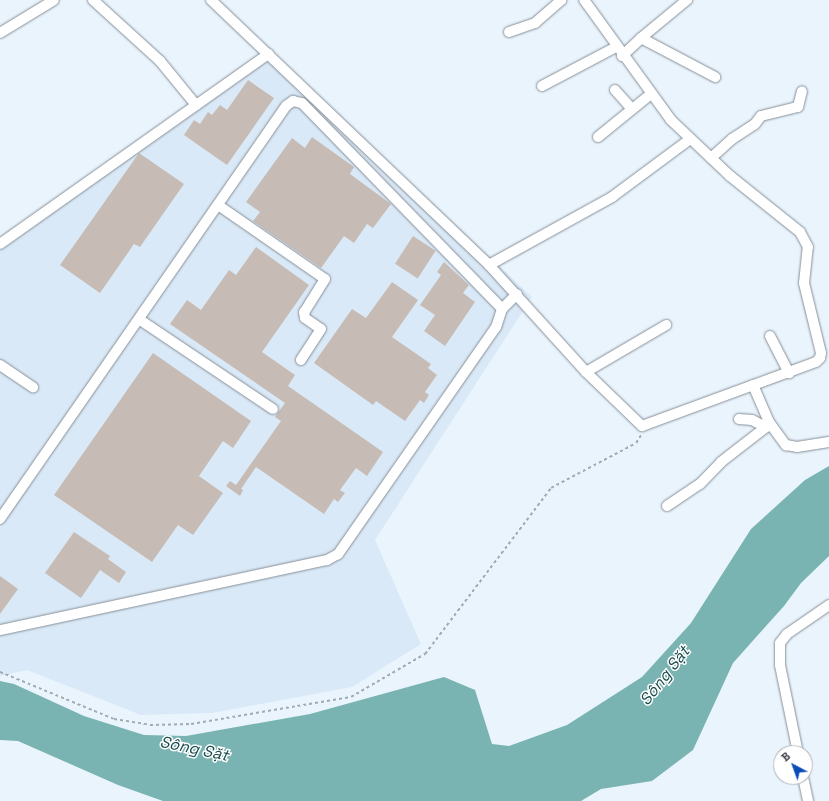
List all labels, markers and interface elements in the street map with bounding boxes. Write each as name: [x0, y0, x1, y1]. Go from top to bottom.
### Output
water label: Sông Sặt: [636, 643, 694, 709]
water label: Sông Sặt: [158, 732, 230, 766]
north arrow: [773, 745, 813, 785]
text: B: [778, 749, 793, 764]

